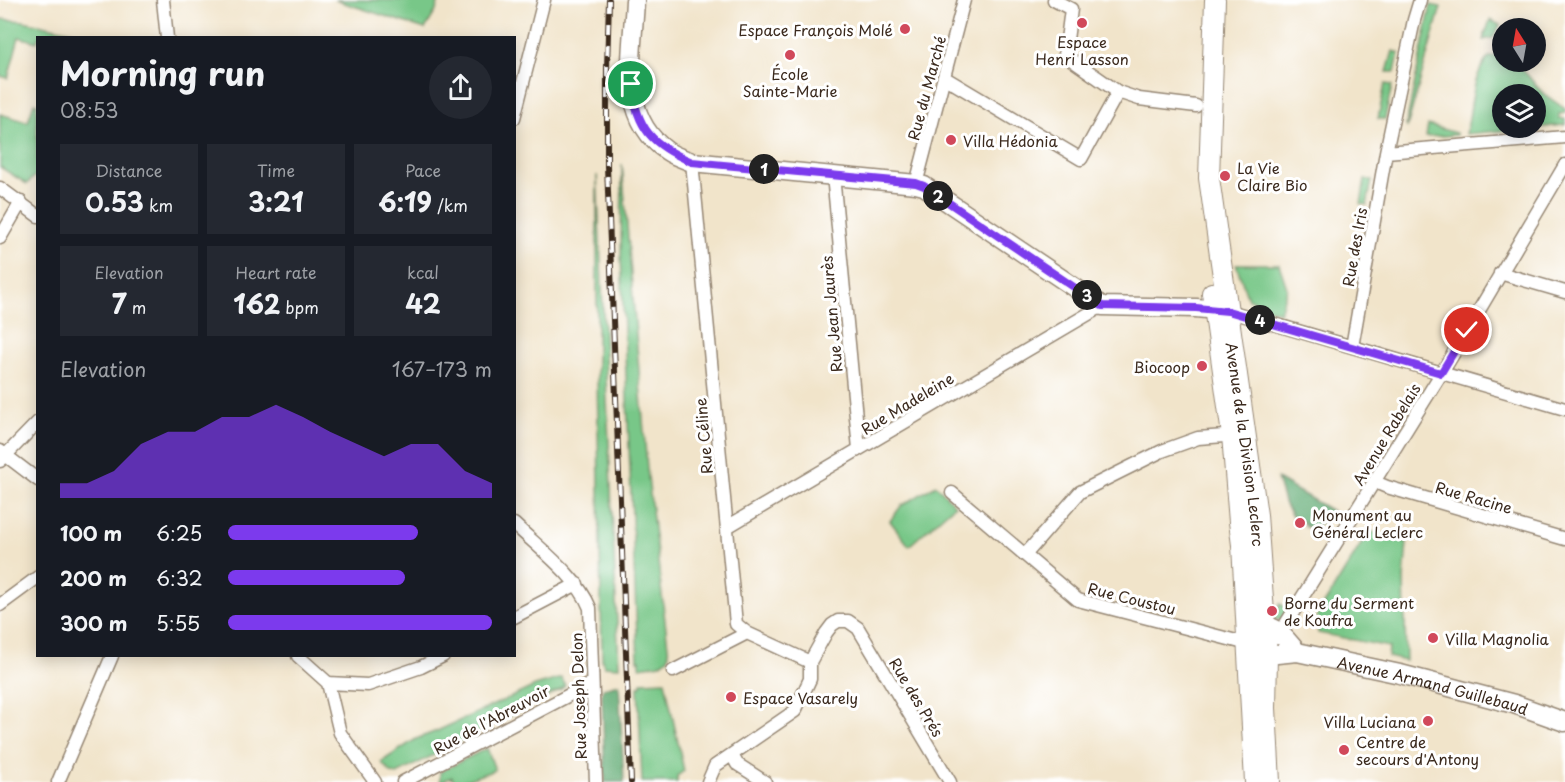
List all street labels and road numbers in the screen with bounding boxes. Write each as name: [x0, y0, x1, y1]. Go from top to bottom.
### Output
street label: Rue du Marché: [901, 33, 951, 143]
street label: Rue des Iris: [1336, 205, 1372, 288]
street label: Rue Jean Jaurès: [814, 255, 848, 373]
street label: Avenue de la Division Leclerc: [1221, 341, 1271, 547]
street label: Rue Madeleine: [856, 366, 958, 440]
street label: Avenue Rabelais: [1346, 378, 1426, 489]
street label: Rue Céline: [688, 397, 718, 475]
street label: Rue Racine: [1433, 475, 1515, 519]
street label: Rue Coustou: [1086, 576, 1178, 620]
street label: Rue Joseph Delon: [564, 632, 592, 760]
street label: Avenue Armand Guillebaud: [1336, 650, 1532, 720]
street label: Rue des Prés: [884, 653, 950, 741]
street label: Rue de l'Abreuvoir: [429, 679, 553, 759]

